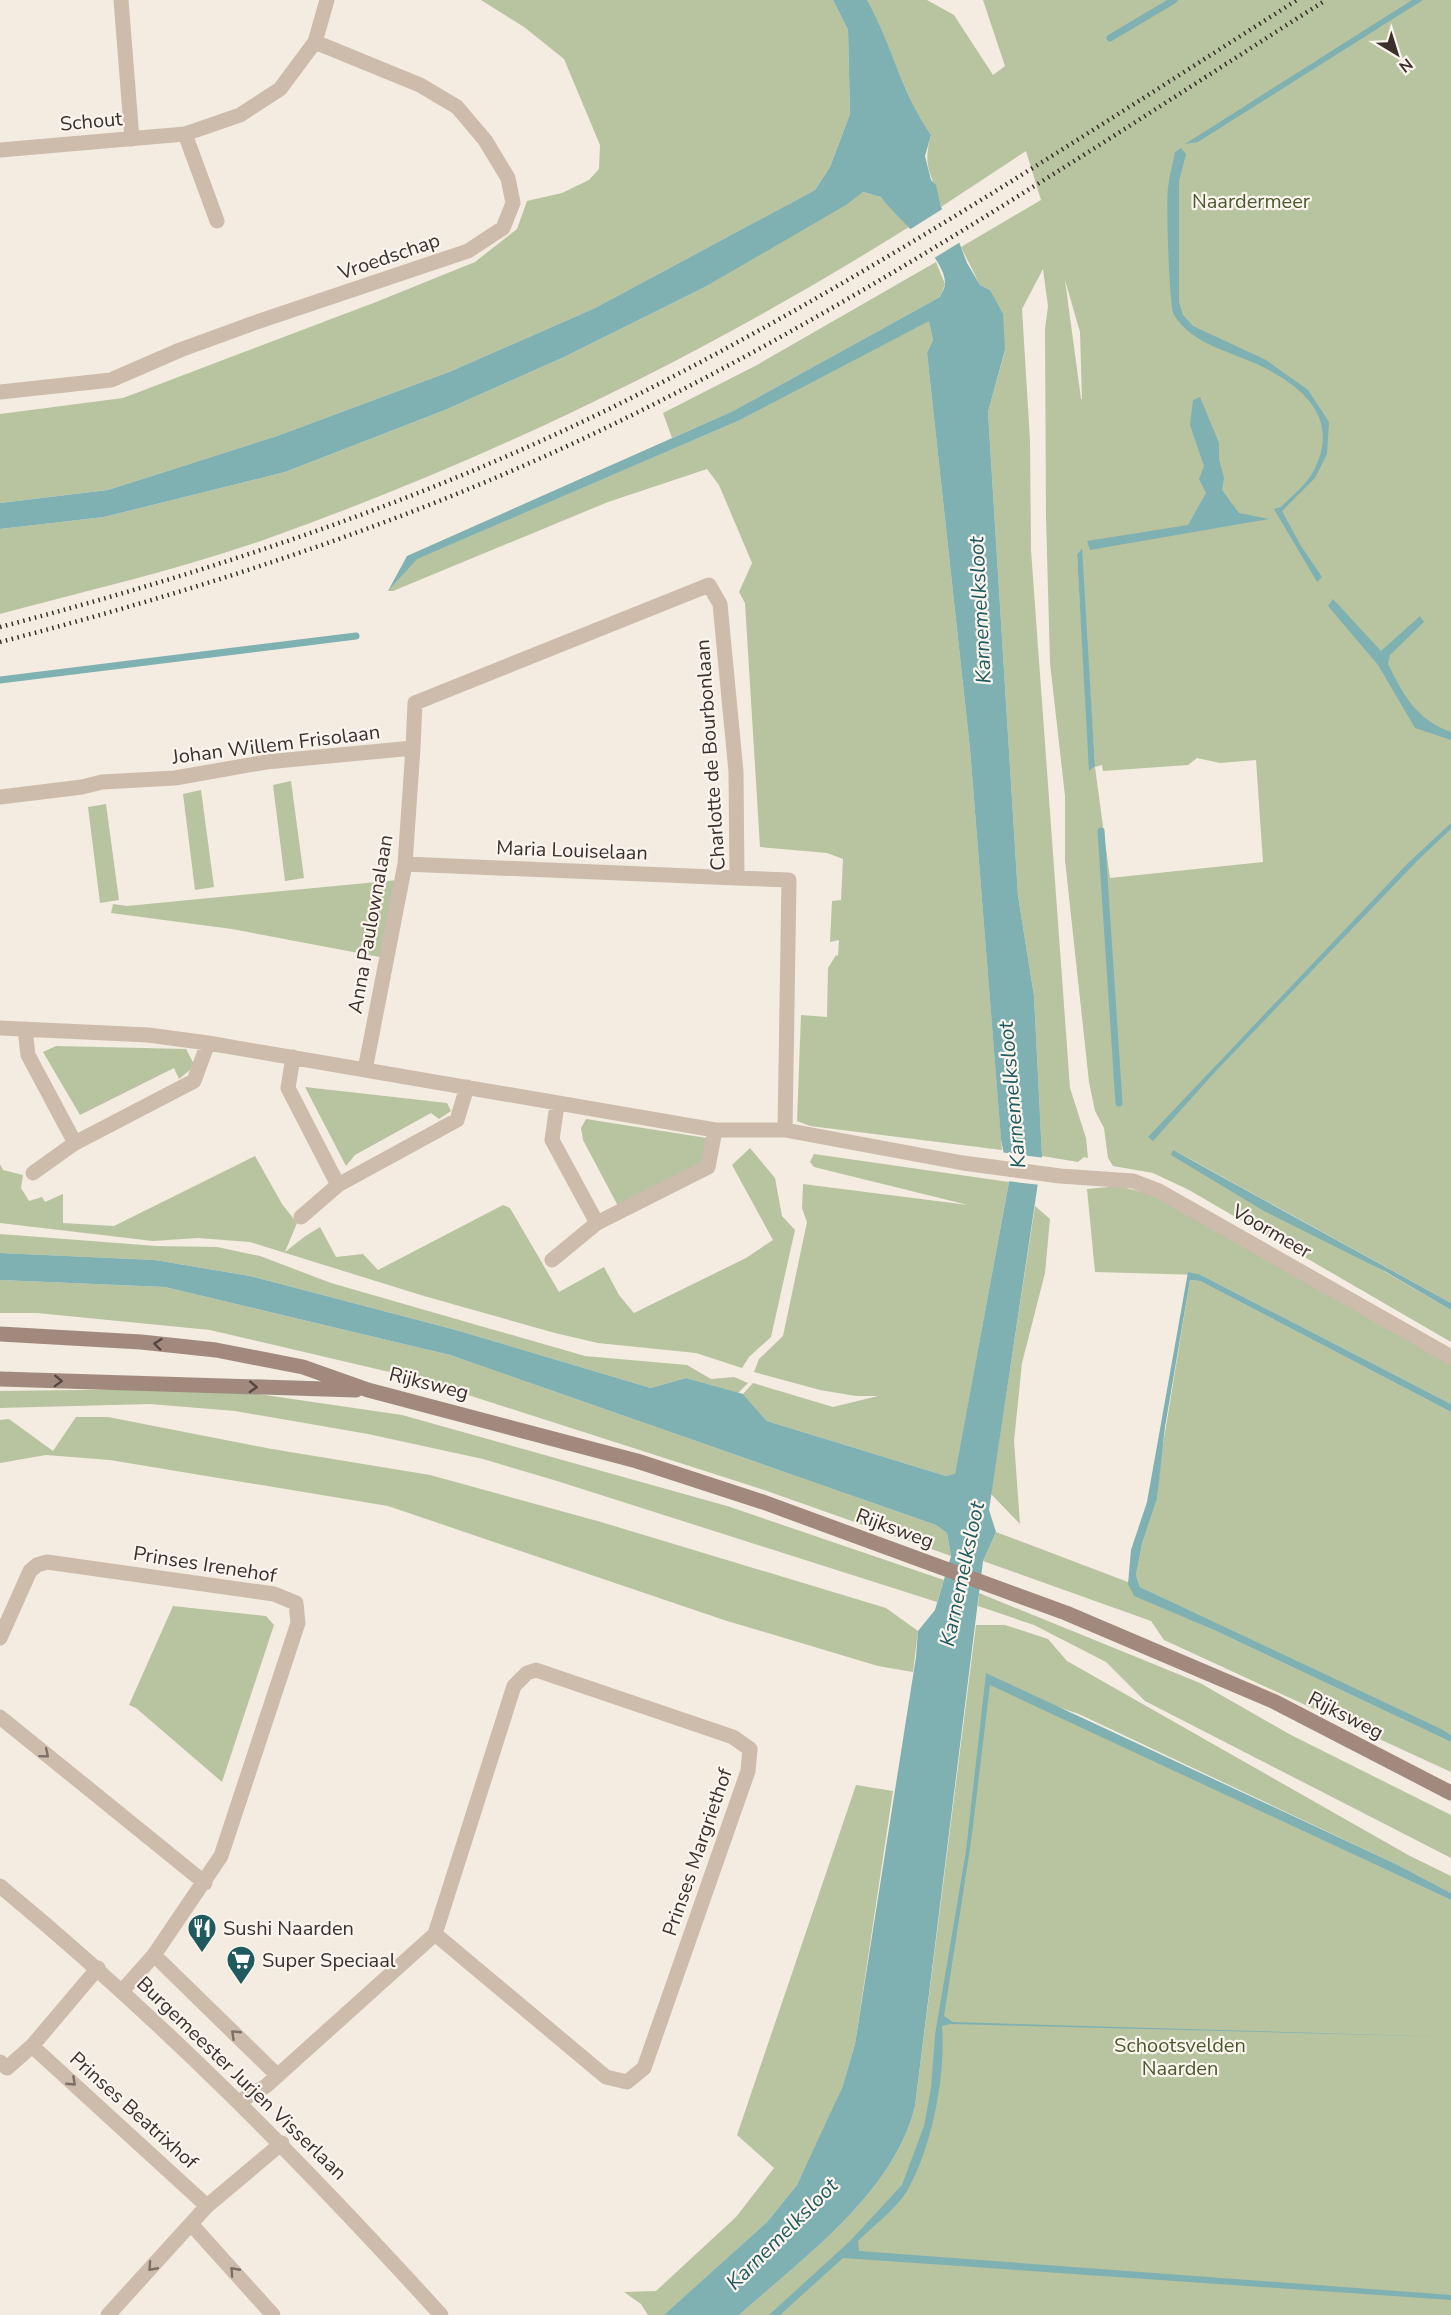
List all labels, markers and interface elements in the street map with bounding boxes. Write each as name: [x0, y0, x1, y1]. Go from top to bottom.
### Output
north arrow: [1367, 24, 1427, 84]
text: N: [1394, 53, 1417, 77]
street label: Schout: [59, 105, 124, 138]
park label: Naardermeer: [1192, 188, 1310, 215]
street label: Vroedschap: [334, 227, 443, 287]
water label: Karnemelksloot: [962, 535, 998, 684]
street label: Charlotte de Bourbonlaan: [689, 638, 732, 872]
street label: Johan Willem Frisolaan: [170, 718, 381, 771]
street label: Anna Paulownalaan: [341, 833, 400, 1016]
street label: Maria Louiselaan: [496, 834, 648, 867]
water label: Karnemelksloot: [992, 1020, 1032, 1170]
street label: Voormeer: [1226, 1197, 1316, 1265]
one-way arrow: [153, 1338, 163, 1351]
street label: Rijksweg: [386, 1361, 471, 1406]
one-way arrow: [54, 1374, 63, 1387]
one-way arrow: [249, 1381, 258, 1394]
water label: Karnemelksloot: [933, 1498, 991, 1649]
street label: Rijksweg: [852, 1502, 938, 1555]
street label: Prinses Irenehof: [131, 1540, 279, 1589]
street label: Rijksweg: [1304, 1685, 1388, 1746]
one-way arrow: [38, 1747, 49, 1758]
street label: Prinses Margriethof: [656, 1764, 739, 1940]
restaurant icon: Sushi Naarden: [186, 1912, 218, 1954]
place label: Sushi Naarden: [223, 1915, 354, 1942]
supermarket icon: Super Speciaal: [225, 1944, 257, 1986]
place label: Super Speciaal: [262, 1947, 396, 1974]
street label: Burgemeester Jurjen Visserlaan: [131, 1971, 353, 2186]
one-way arrow: [231, 2030, 241, 2041]
park label: Schootsvelden Naarden: [1114, 2032, 1246, 2082]
street label: Prinses Beatrixhof: [64, 2046, 204, 2175]
one-way arrow: [65, 2075, 76, 2086]
water label: Karnemelksloot: [720, 2172, 844, 2296]
one-way arrow: [148, 2260, 159, 2271]
one-way arrow: [230, 2268, 241, 2278]

